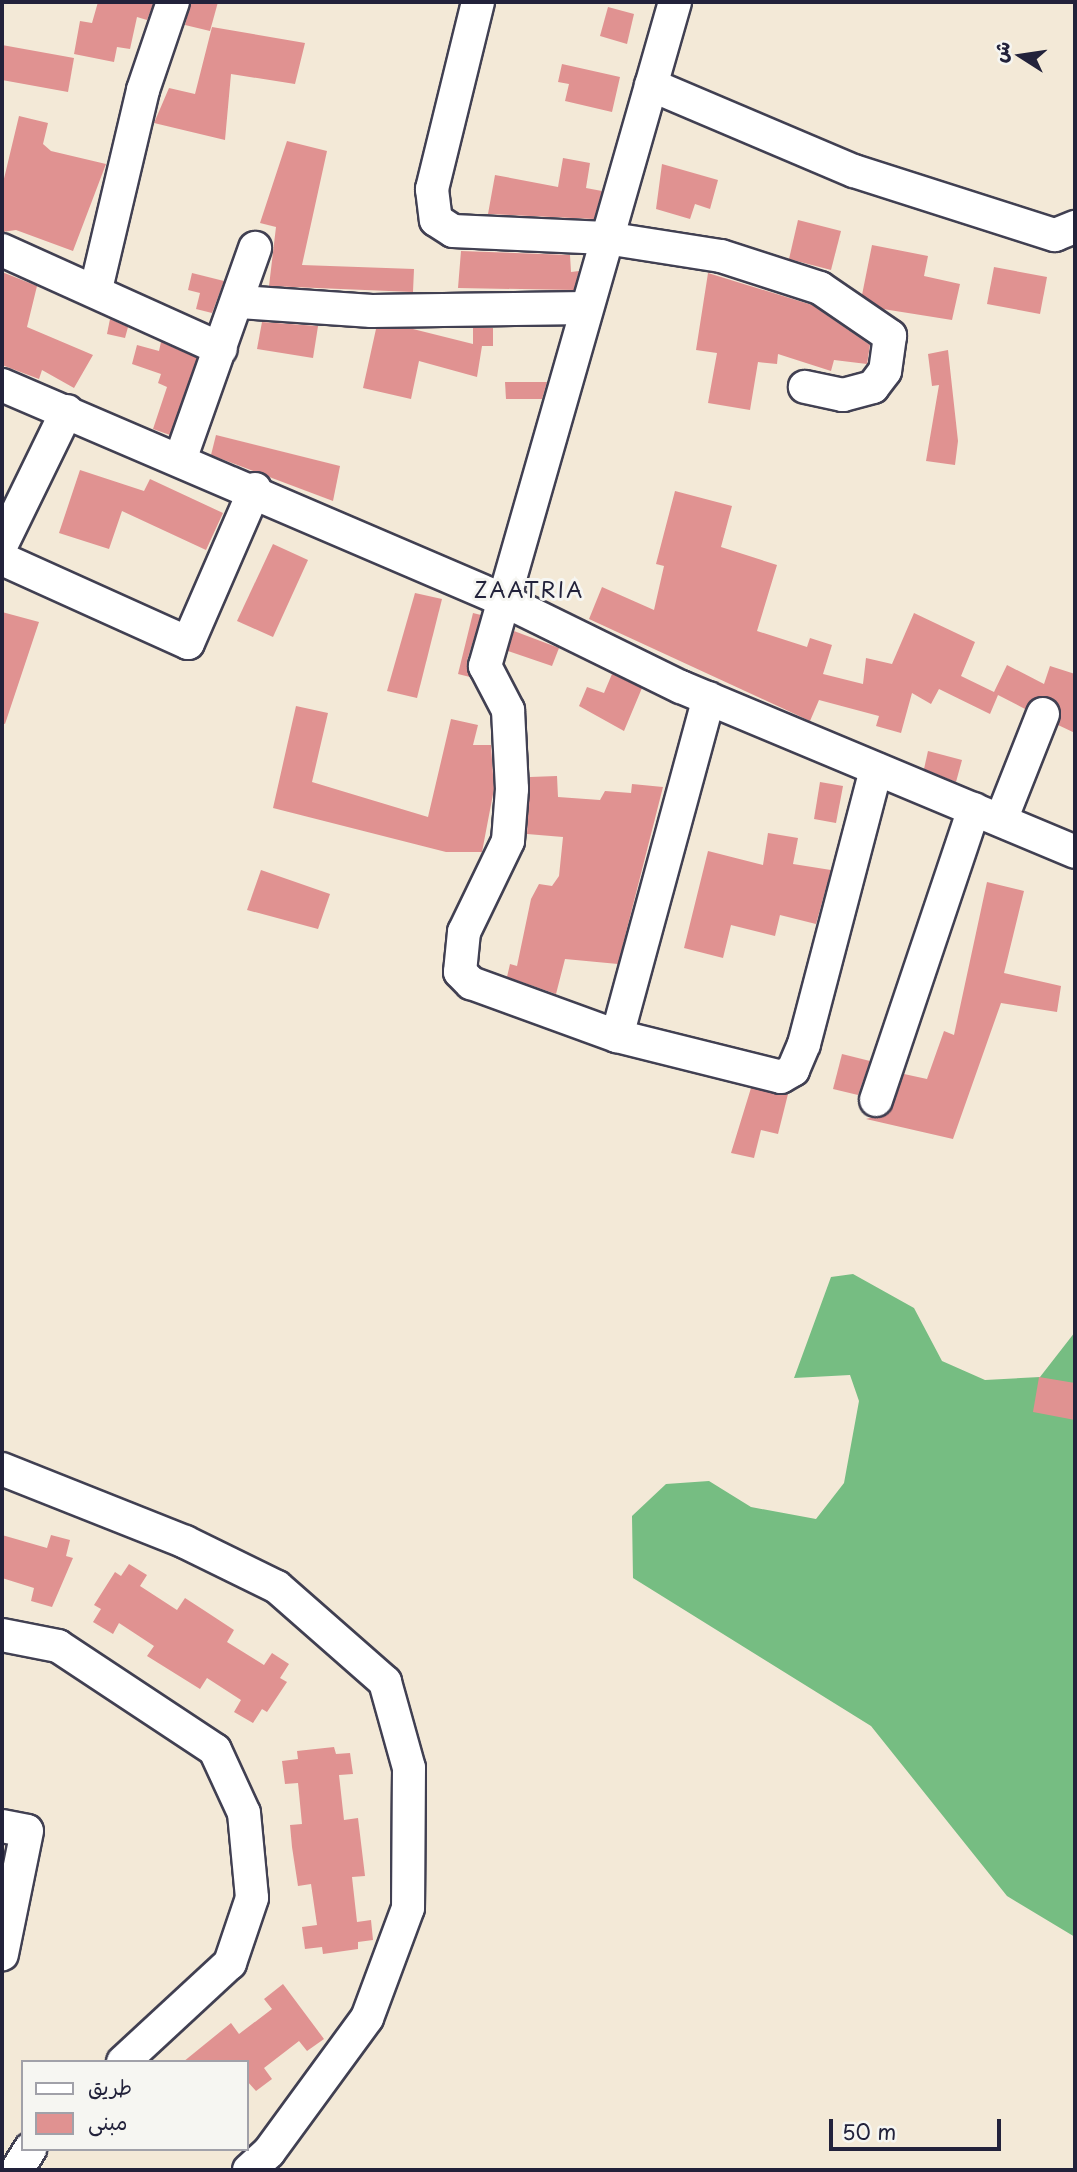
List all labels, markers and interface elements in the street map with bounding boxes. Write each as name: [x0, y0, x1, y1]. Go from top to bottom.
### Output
north arrow: [986, 21, 1056, 91]
text: ش: [985, 38, 1016, 65]
district label: ZAATRIA: [474, 576, 584, 602]
legend: [21, 2060, 248, 2151]
text: طريق: [88, 2070, 132, 2102]
text: مبنى: [88, 2105, 127, 2137]
scale bar: [832, 2106, 1004, 2150]
text: 50 m: [842, 2115, 896, 2147]

